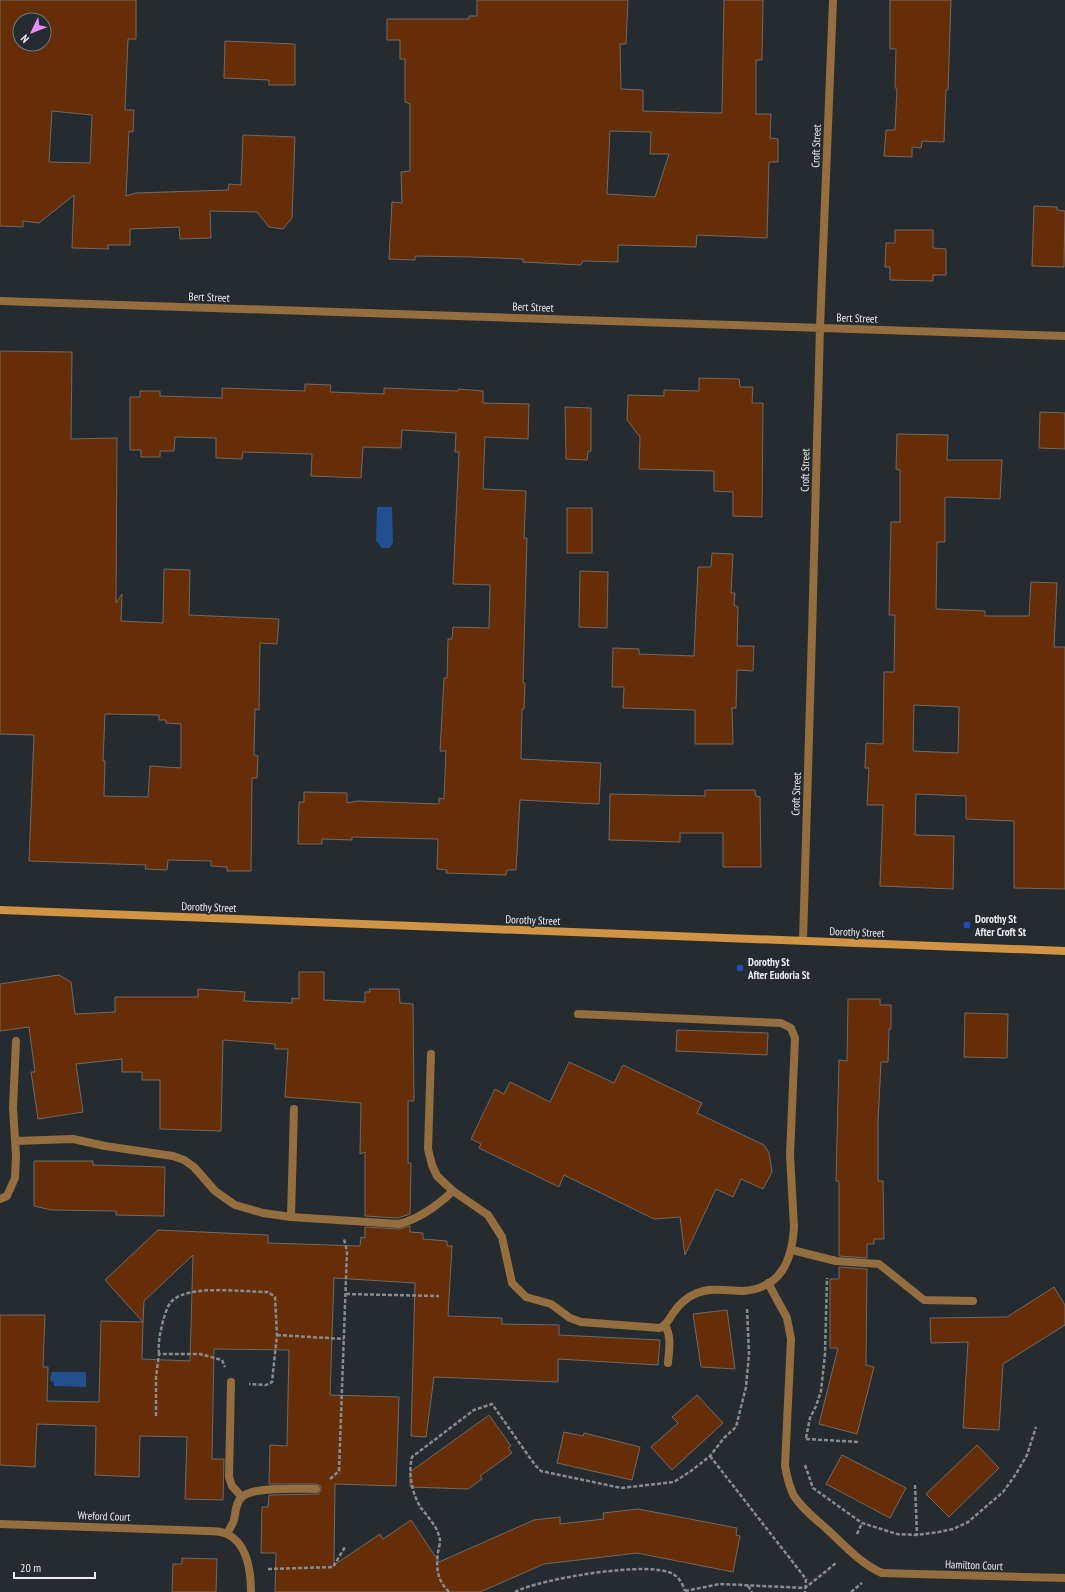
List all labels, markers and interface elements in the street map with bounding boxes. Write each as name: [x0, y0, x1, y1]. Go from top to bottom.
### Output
north arrow: [12, 12, 52, 52]
text: N: [18, 32, 32, 46]
street label: Croft Street: [808, 124, 824, 168]
street label: Bert Street: [188, 289, 230, 305]
street label: Bert Street: [512, 299, 554, 315]
street label: Bert Street: [836, 310, 878, 326]
street label: Croft Street: [798, 448, 812, 492]
street label: Croft Street: [788, 772, 804, 816]
street label: Dorothy Street: [181, 899, 237, 915]
street label: Dorothy Street: [505, 912, 561, 928]
place label: Dorothy St After Croft St: [974, 912, 1027, 939]
marker: Dorothy St After Croft St: [962, 920, 972, 930]
street label: Dorothy Street: [829, 924, 885, 940]
place label: Dorothy St After Eudoria St: [747, 955, 811, 982]
marker: Dorothy St After Eudoria St: [735, 963, 745, 973]
street label: Wreford Court: [77, 1508, 131, 1524]
scale bar: [14, 1554, 95, 1580]
street label: Hamilton Court: [945, 1557, 1003, 1573]
text: 20 m: [20, 1560, 41, 1575]

